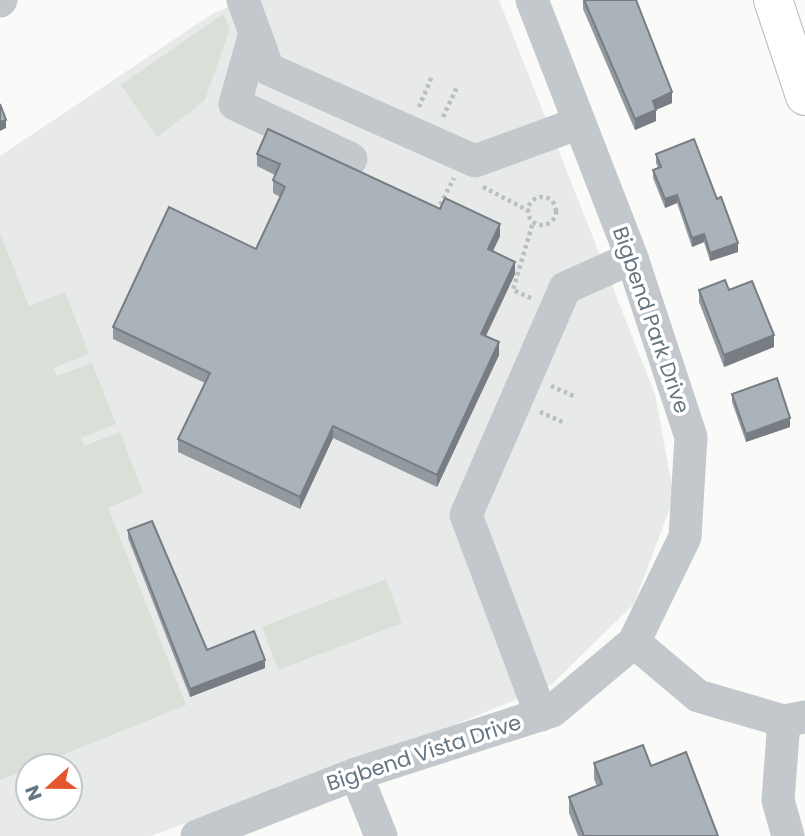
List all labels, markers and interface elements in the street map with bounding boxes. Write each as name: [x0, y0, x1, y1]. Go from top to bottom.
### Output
street label: Bigbend Park Drive: [606, 222, 697, 417]
street label: Bigbend Vista Drive: [323, 707, 525, 798]
north arrow: [14, 752, 84, 822]
text: N: [18, 781, 49, 804]

